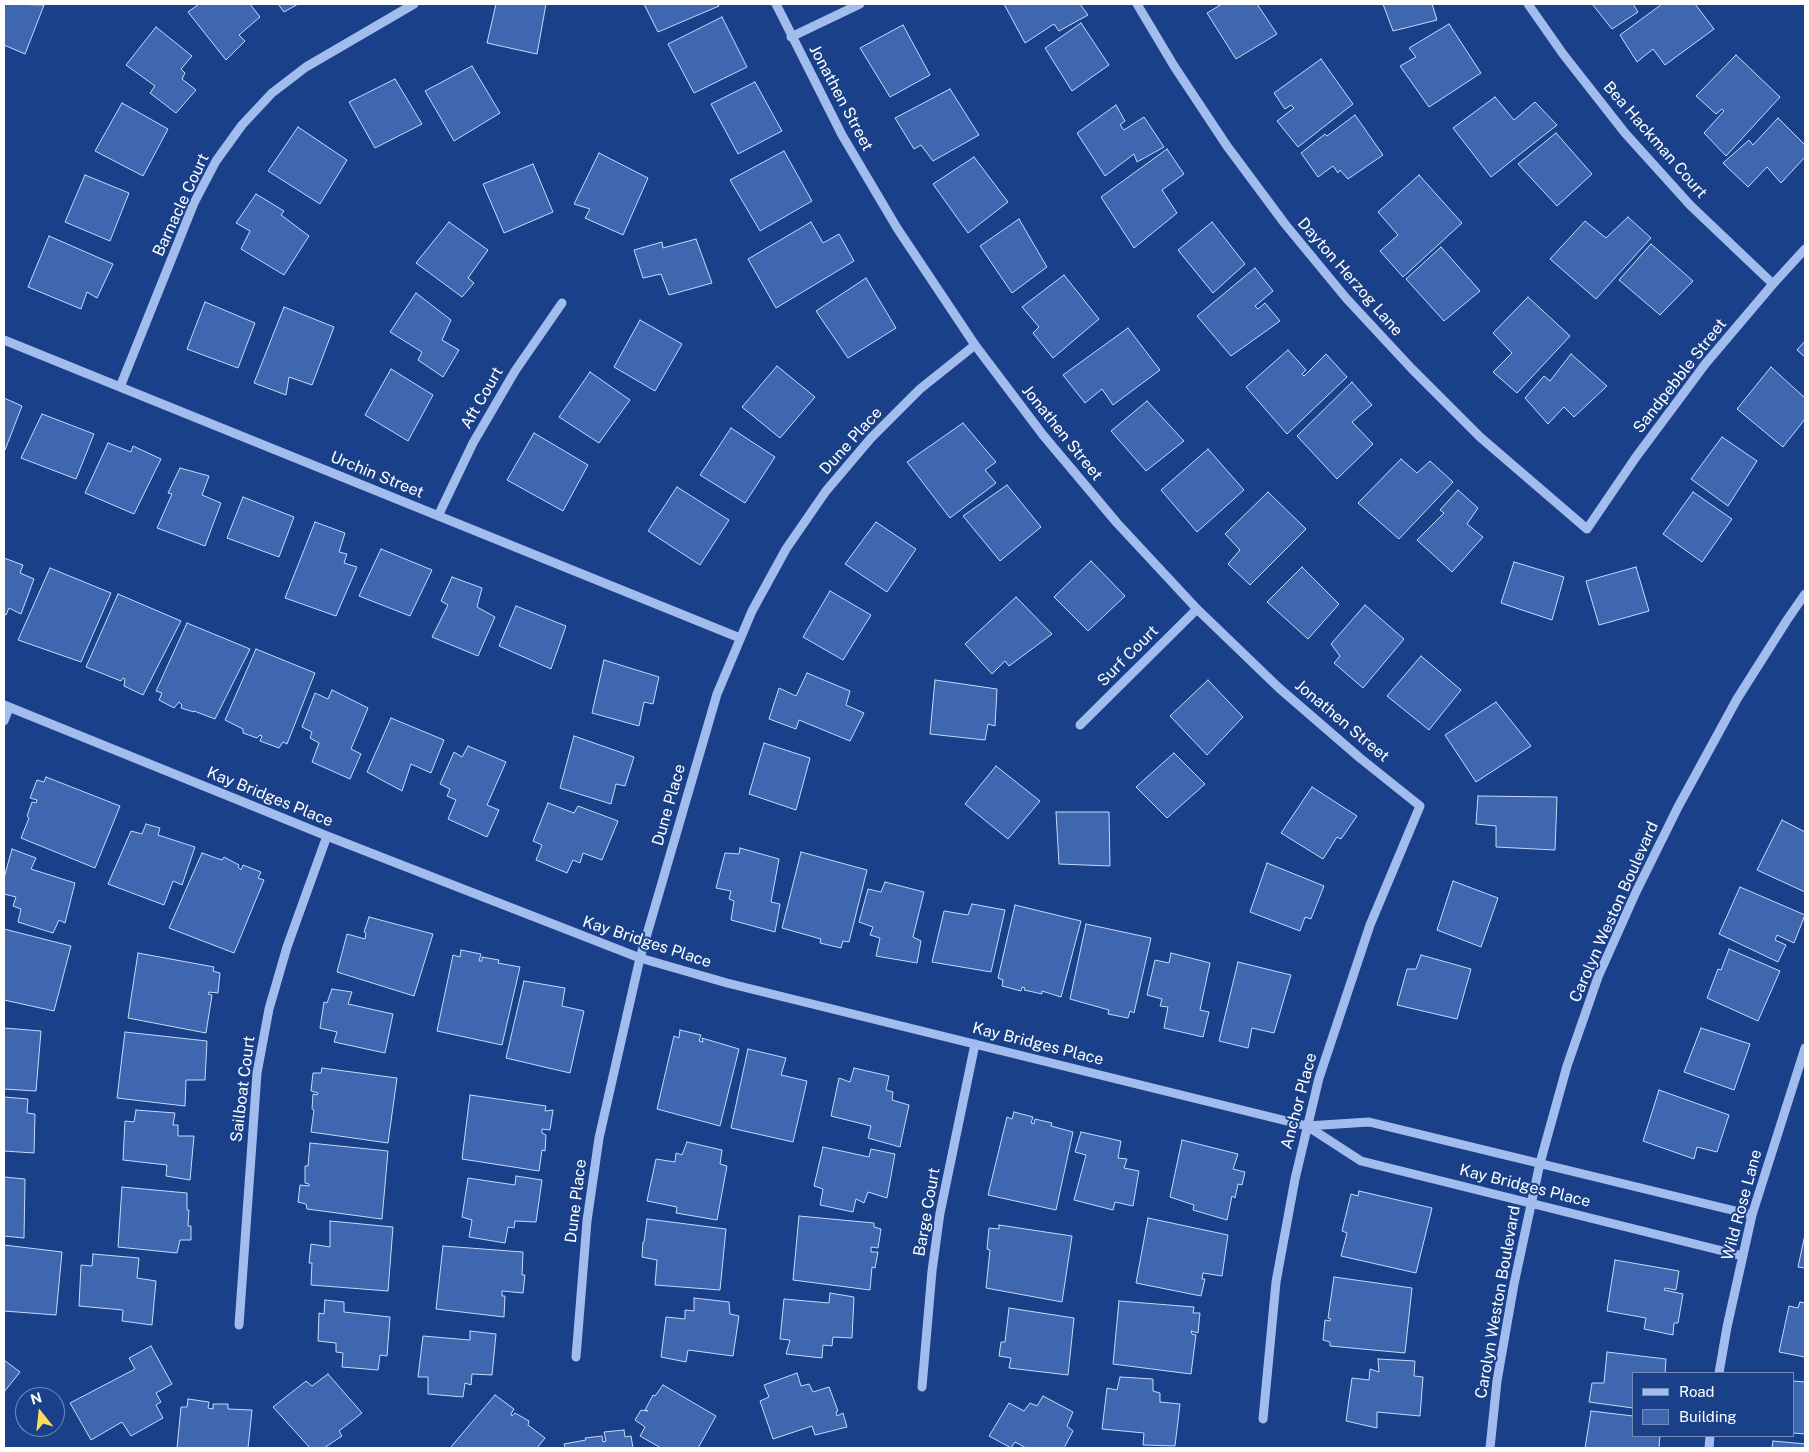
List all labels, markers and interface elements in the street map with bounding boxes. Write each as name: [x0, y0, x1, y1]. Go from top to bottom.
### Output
street label: Jonathen Street: [805, 42, 877, 154]
street label: Bea Hackman Court: [1599, 78, 1711, 202]
street label: Barnacle Court: [149, 150, 213, 260]
street label: Dayton Herzog Lane: [1293, 214, 1407, 340]
street label: Sandpebble Street: [1629, 315, 1731, 437]
street label: Aft Court: [457, 364, 507, 432]
street label: Jonathen Street: [1018, 381, 1106, 485]
street label: Dune Place: [816, 403, 886, 479]
street label: Urchin Street: [327, 448, 427, 502]
street label: Surf Court: [1094, 622, 1162, 690]
street label: Jonathen Street: [1291, 676, 1393, 766]
street label: Dune Place: [648, 762, 690, 848]
street label: Kay Bridges Place: [204, 763, 336, 831]
street label: Carolyn Weston Boulevard: [1565, 819, 1663, 1005]
street label: Kay Bridges Place: [580, 912, 714, 972]
street label: Kay Bridges Place: [970, 1018, 1106, 1070]
street label: Sailboat Court: [227, 1035, 259, 1143]
street label: Anchor Place: [1277, 1051, 1321, 1151]
street label: Wild Rose Lane: [1718, 1147, 1766, 1263]
street label: Dune Place: [561, 1158, 591, 1244]
street label: Kay Bridges Place: [1457, 1160, 1593, 1212]
street label: Barge Court: [910, 1166, 944, 1258]
street label: Carolyn Weston Boulevard: [1472, 1204, 1524, 1400]
legend: [1632, 1372, 1794, 1437]
text: Road: [1679, 1383, 1715, 1400]
north arrow: [15, 1387, 65, 1437]
text: N: [29, 1389, 44, 1408]
text: Building: [1679, 1408, 1737, 1425]

